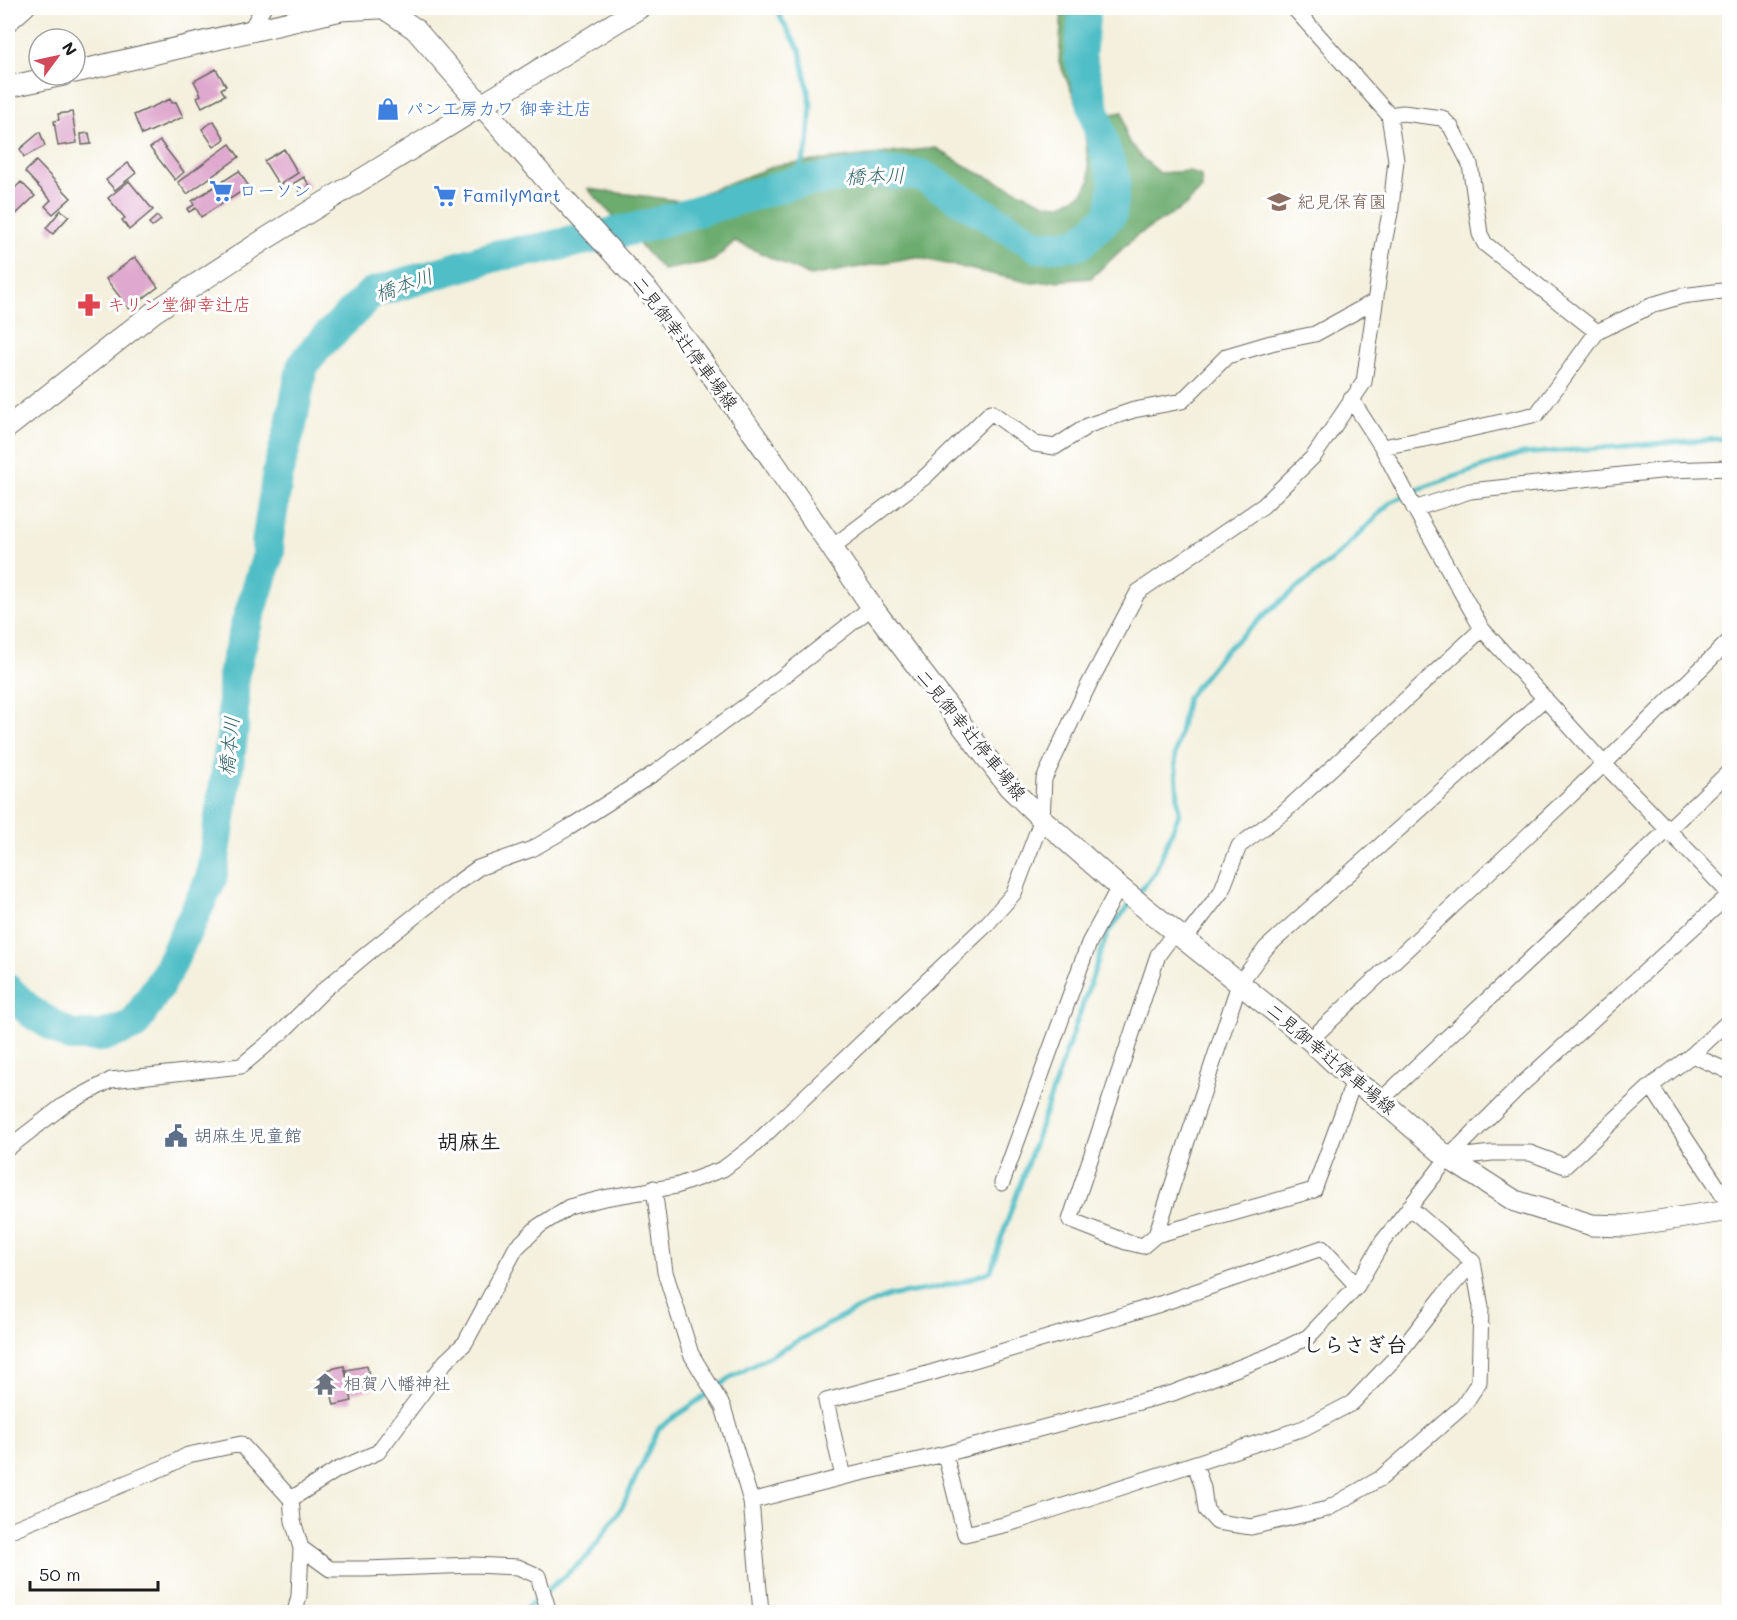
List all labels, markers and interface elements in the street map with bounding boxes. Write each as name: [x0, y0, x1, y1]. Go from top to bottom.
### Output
north arrow: [27, 27, 87, 87]
text: N: [58, 38, 82, 59]
shop icon: パン工房カワ 御幸辻店: [375, 96, 401, 122]
place label: パン工房カワ 御幸辻店: [406, 96, 592, 120]
water label: 橋本川: [845, 161, 905, 189]
supermarket icon: ローソン: [208, 178, 234, 204]
place label: ローソン: [239, 178, 311, 202]
supermarket icon: FamilyMart: [432, 183, 458, 209]
place label: FamilyMart: [463, 183, 561, 207]
school or university icon: 紀見保育園: [1266, 189, 1292, 215]
place label: 紀見保育園: [1297, 189, 1387, 213]
water label: 橋本川: [371, 262, 436, 306]
street label: 二見御幸辻停車場線: [627, 270, 744, 414]
pharmacy icon: キリン堂御幸辻店: [76, 292, 102, 318]
place label: キリン堂御幸辻店: [107, 292, 251, 316]
street label: 二見御幸辻停車場線: [911, 664, 1032, 805]
water label: 橋本川: [212, 715, 244, 777]
street label: 二見御幸辻停車場線: [1262, 997, 1401, 1119]
public building icon: 胡麻生児童館: [163, 1123, 189, 1149]
place label: 胡麻生児童館: [194, 1123, 302, 1147]
district label: 胡麻生: [438, 1127, 501, 1154]
district label: しらさぎ台: [1303, 1330, 1407, 1357]
temple icon: 相賀八幡神社: [312, 1371, 338, 1397]
place label: 相賀八幡神社: [343, 1371, 451, 1395]
scale bar: [30, 1554, 158, 1592]
text: 50 m: [39, 1562, 81, 1586]

